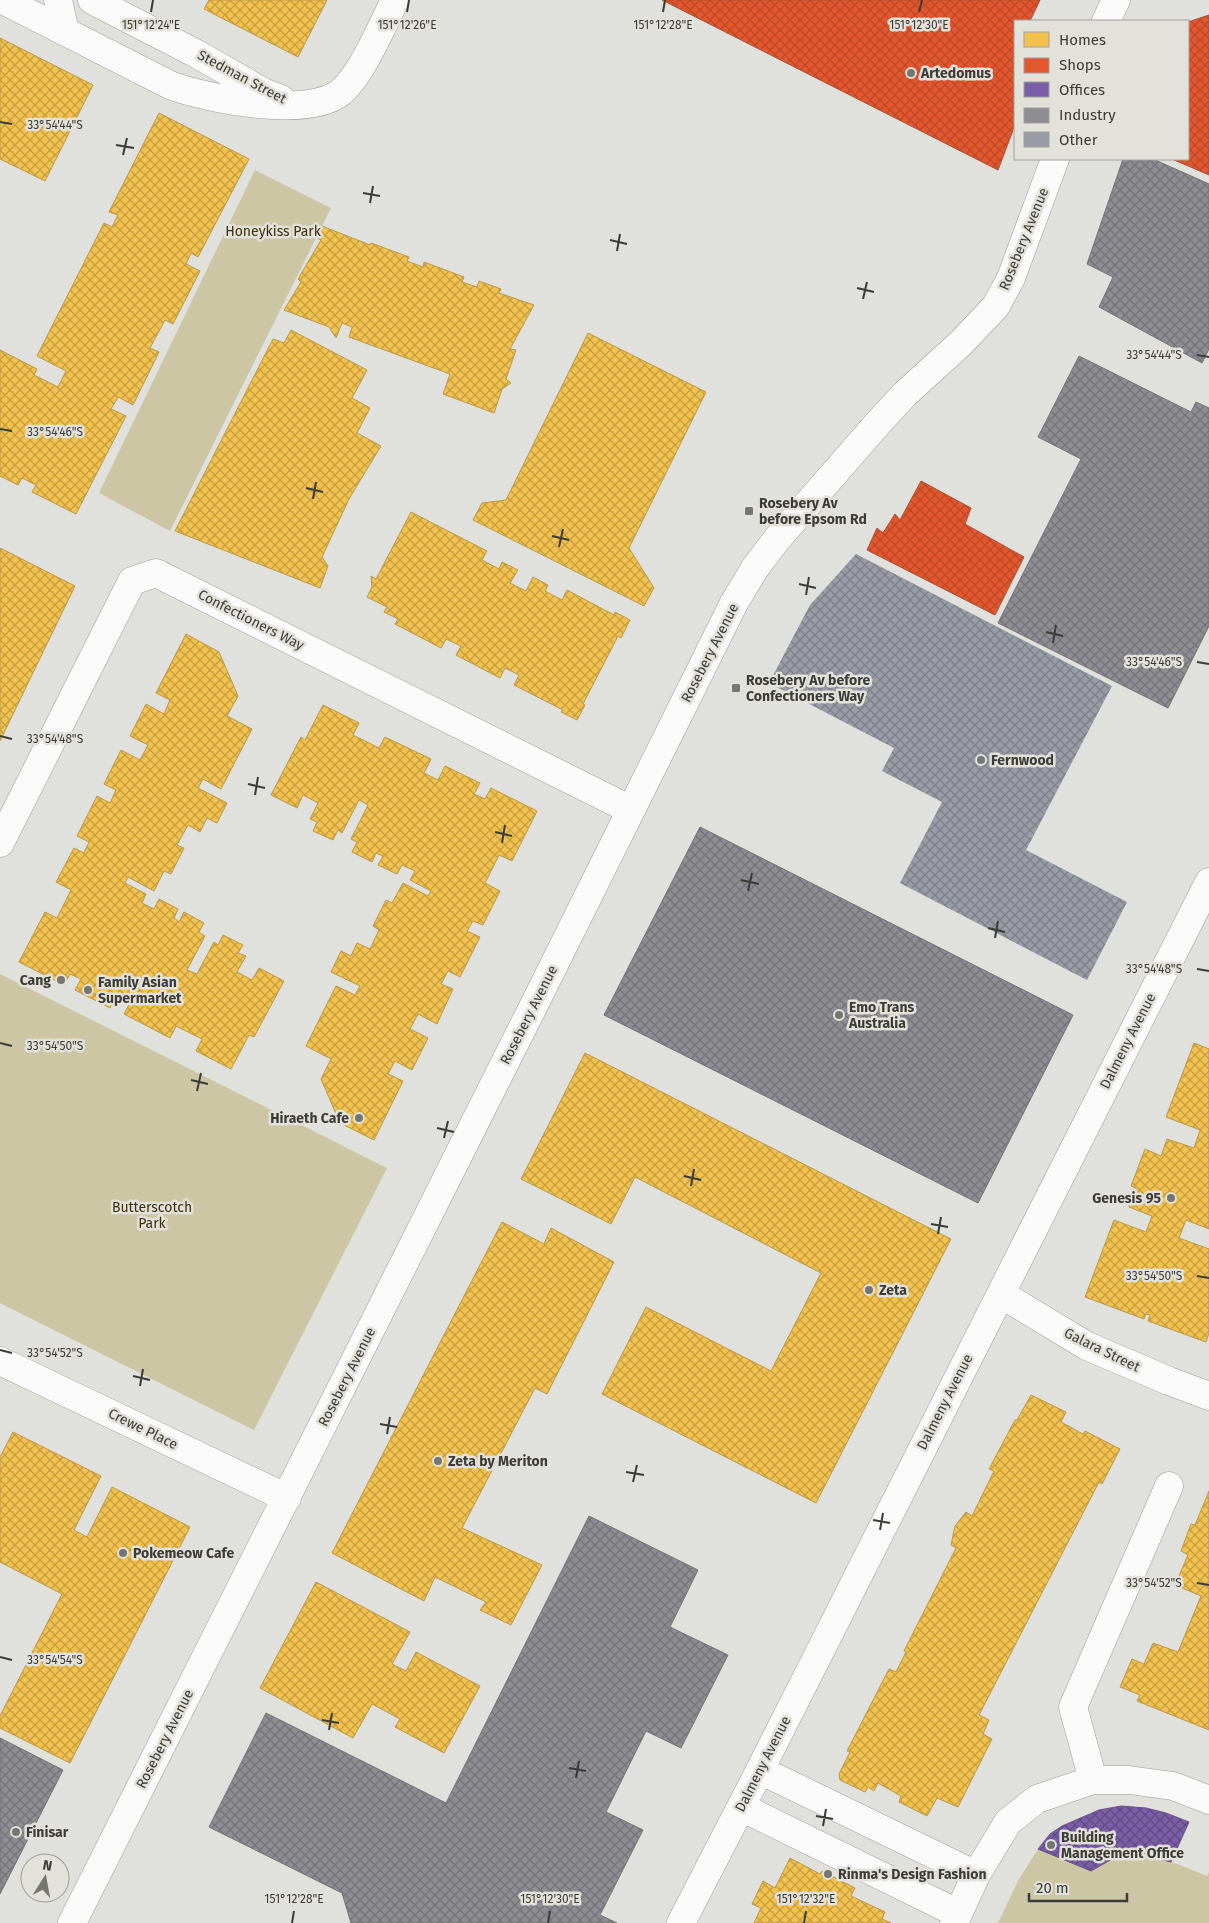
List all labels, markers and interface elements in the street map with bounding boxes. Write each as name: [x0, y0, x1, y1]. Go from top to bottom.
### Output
text: 151°12'24"E: [122, 18, 180, 32]
text: 151°12'26"E: [377, 18, 437, 32]
text: 151°12'28"E: [633, 18, 693, 32]
text: 151°12'30"E: [889, 18, 949, 32]
legend: [1014, 20, 1189, 160]
text: Homes: [1059, 31, 1106, 49]
street label: Stedman Street: [195, 46, 290, 108]
text: Shops: [1059, 56, 1101, 74]
place label: Artedomus: [920, 65, 991, 82]
marker: Artedomus: [905, 67, 917, 79]
text: Offices: [1059, 81, 1105, 99]
text: Industry: [1059, 106, 1116, 124]
text: 33°54'44"S: [27, 118, 83, 132]
text: Other: [1059, 131, 1098, 149]
street label: Rosebery Avenue: [996, 185, 1052, 293]
park label: Honeykiss Park: [225, 223, 322, 240]
text: 33°54'44"S: [1126, 348, 1182, 362]
text: 33°54'46"S: [27, 425, 83, 439]
place label: Rosebery Av before Epsom Rd: [759, 495, 867, 528]
marker: Rosebery Av before Epsom Rd: [743, 505, 755, 517]
street label: Confectioners Way: [195, 586, 307, 654]
street label: Rosebery Avenue: [678, 601, 742, 705]
text: 33°54'46"S: [1126, 655, 1182, 669]
place label: Rosebery Av before Confectioners Way: [746, 672, 870, 705]
marker: Rosebery Av before Confectioners Way: [730, 682, 742, 694]
text: 33°54'48"S: [27, 732, 84, 746]
place label: Fernwood: [991, 752, 1054, 769]
marker: Fernwood: [975, 754, 987, 766]
text: 33°54'48"S: [1126, 962, 1183, 976]
street label: Rosebery Avenue: [497, 963, 561, 1067]
place label: Cang: [20, 972, 51, 989]
marker: Cang: [55, 974, 67, 986]
place label: Family Asian Supermarket: [98, 974, 182, 1007]
marker: Family Asian Supermarket: [82, 984, 94, 996]
street label: Dalmeny Avenue: [1097, 990, 1159, 1092]
place label: Emo Trans Australia: [848, 999, 915, 1032]
marker: Emo Trans Australia: [833, 1009, 845, 1021]
text: 33°54'50"S: [27, 1039, 84, 1053]
place label: Hiraeth Cafe: [270, 1110, 349, 1127]
marker: Hiraeth Cafe: [353, 1112, 365, 1124]
place label: Genesis 95: [1092, 1190, 1161, 1207]
marker: Genesis 95: [1165, 1192, 1177, 1204]
park label: Butterscotch Park: [112, 1199, 192, 1232]
text: 33°54'50"S: [1126, 1269, 1183, 1283]
place label: Zeta: [879, 1282, 907, 1299]
marker: Zeta: [863, 1284, 875, 1296]
street label: Galara Street: [1061, 1324, 1144, 1376]
street label: Rosebery Avenue: [315, 1325, 379, 1429]
text: 33°54'52"S: [27, 1346, 83, 1360]
street label: Dalmeny Avenue: [914, 1351, 976, 1453]
street label: Crewe Place: [105, 1405, 181, 1453]
place label: Zeta by Meriton: [448, 1453, 548, 1470]
marker: Zeta by Meriton: [432, 1455, 444, 1467]
place label: Pokemeow Cafe: [133, 1545, 234, 1562]
marker: Pokemeow Cafe: [117, 1547, 129, 1559]
text: 33°54'52"S: [1126, 1576, 1182, 1590]
text: 33°54'54"S: [27, 1653, 83, 1667]
street label: Rosebery Avenue: [133, 1687, 197, 1791]
street label: Dalmeny Avenue: [732, 1713, 794, 1815]
place label: Finisar: [26, 1824, 69, 1841]
marker: Finisar: [10, 1826, 22, 1838]
place label: Building Management Office: [1061, 1829, 1184, 1862]
marker: Building Management Office: [1045, 1839, 1057, 1851]
north arrow: [20, 1853, 70, 1903]
text: N: [41, 1856, 54, 1875]
place label: Rinma's Design Fashion: [838, 1866, 987, 1883]
marker: Rinma's Design Fashion: [822, 1868, 834, 1880]
scale bar: [1029, 1870, 1126, 1902]
text: 20 m: [1036, 1879, 1069, 1897]
text: 151°12'28"E: [264, 1892, 324, 1906]
text: 151°12'30"E: [520, 1892, 580, 1906]
text: 151°12'32"E: [777, 1892, 835, 1906]

